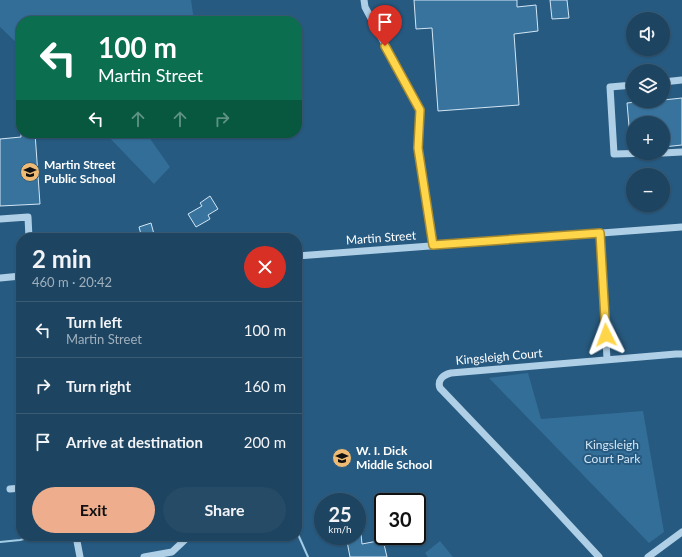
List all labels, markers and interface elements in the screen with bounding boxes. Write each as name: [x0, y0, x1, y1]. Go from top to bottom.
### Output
pin: [368, 5, 402, 46]
icon: arrive: [374, 11, 396, 33]
map controls: [626, 12, 670, 212]
button: sound: [626, 12, 670, 56]
text: 100 m: [98, 30, 177, 64]
icon: left: [32, 32, 84, 84]
text: Martin Street: [98, 64, 203, 86]
button: layers: [626, 64, 670, 108]
icon: left: [85, 108, 107, 130]
icon: ahead: [127, 108, 149, 130]
icon: ahead: [169, 108, 191, 130]
icon: right: [211, 108, 233, 130]
button: +: [626, 116, 670, 160]
place label: Martin Street Public School: [44, 157, 116, 186]
school or university icon: Martin Street Public School: [19, 161, 41, 183]
button: −: [626, 168, 670, 212]
street label: Martin Street: [345, 228, 417, 247]
text: 2 min: [32, 244, 92, 273]
button: close: [244, 246, 286, 288]
text: 460 m · 20:42: [32, 274, 112, 290]
text: Turn left: [66, 313, 122, 331]
position arrow: [585, 314, 627, 356]
icon: left: [32, 319, 54, 341]
text: 100 m: [244, 321, 286, 339]
text: Martin Street: [66, 331, 142, 347]
street label: Kingsleigh Court: [455, 345, 544, 368]
icon: right: [32, 375, 54, 397]
text: Turn right: [66, 377, 131, 395]
text: 160 m: [244, 377, 286, 395]
icon: arrive: [32, 431, 54, 453]
text: Arrive at destination: [66, 433, 203, 451]
text: 200 m: [244, 433, 286, 451]
park label: Kingsleigh Court Park: [584, 437, 641, 466]
place label: W. I. Dick Middle School: [356, 443, 432, 472]
school or university icon: W. I. Dick Middle School: [331, 447, 353, 469]
button: Exit: [32, 487, 155, 533]
button: Share: [163, 487, 286, 533]
speed limit sign: 30: [374, 493, 426, 545]
text: 25: [328, 502, 352, 526]
text: km/h: [328, 523, 352, 535]

